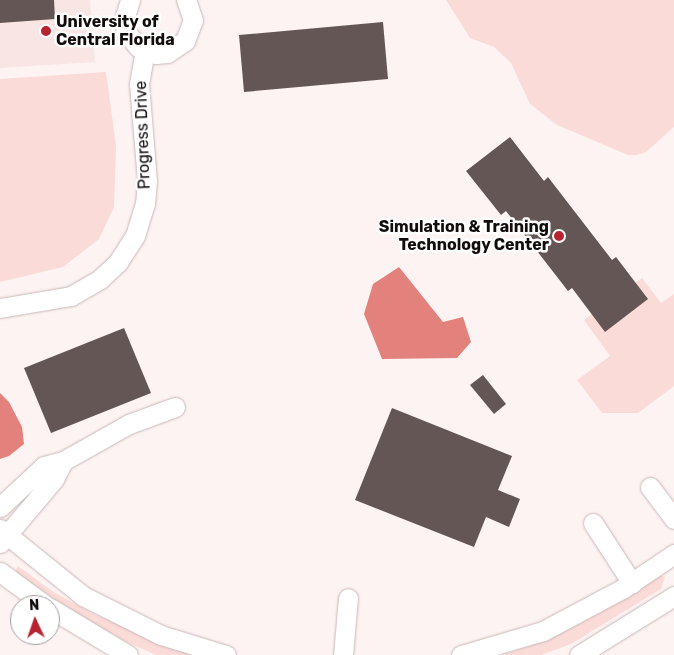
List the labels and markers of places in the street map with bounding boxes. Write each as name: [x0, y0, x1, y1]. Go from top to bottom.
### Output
place label: University of Central Florida: [56, 12, 175, 50]
marker: University of Central Florida: [40, 25, 52, 37]
place label: Simulation & Training Technology Center: [378, 217, 549, 255]
marker: Simulation & Training Technology Center: [553, 230, 565, 242]

